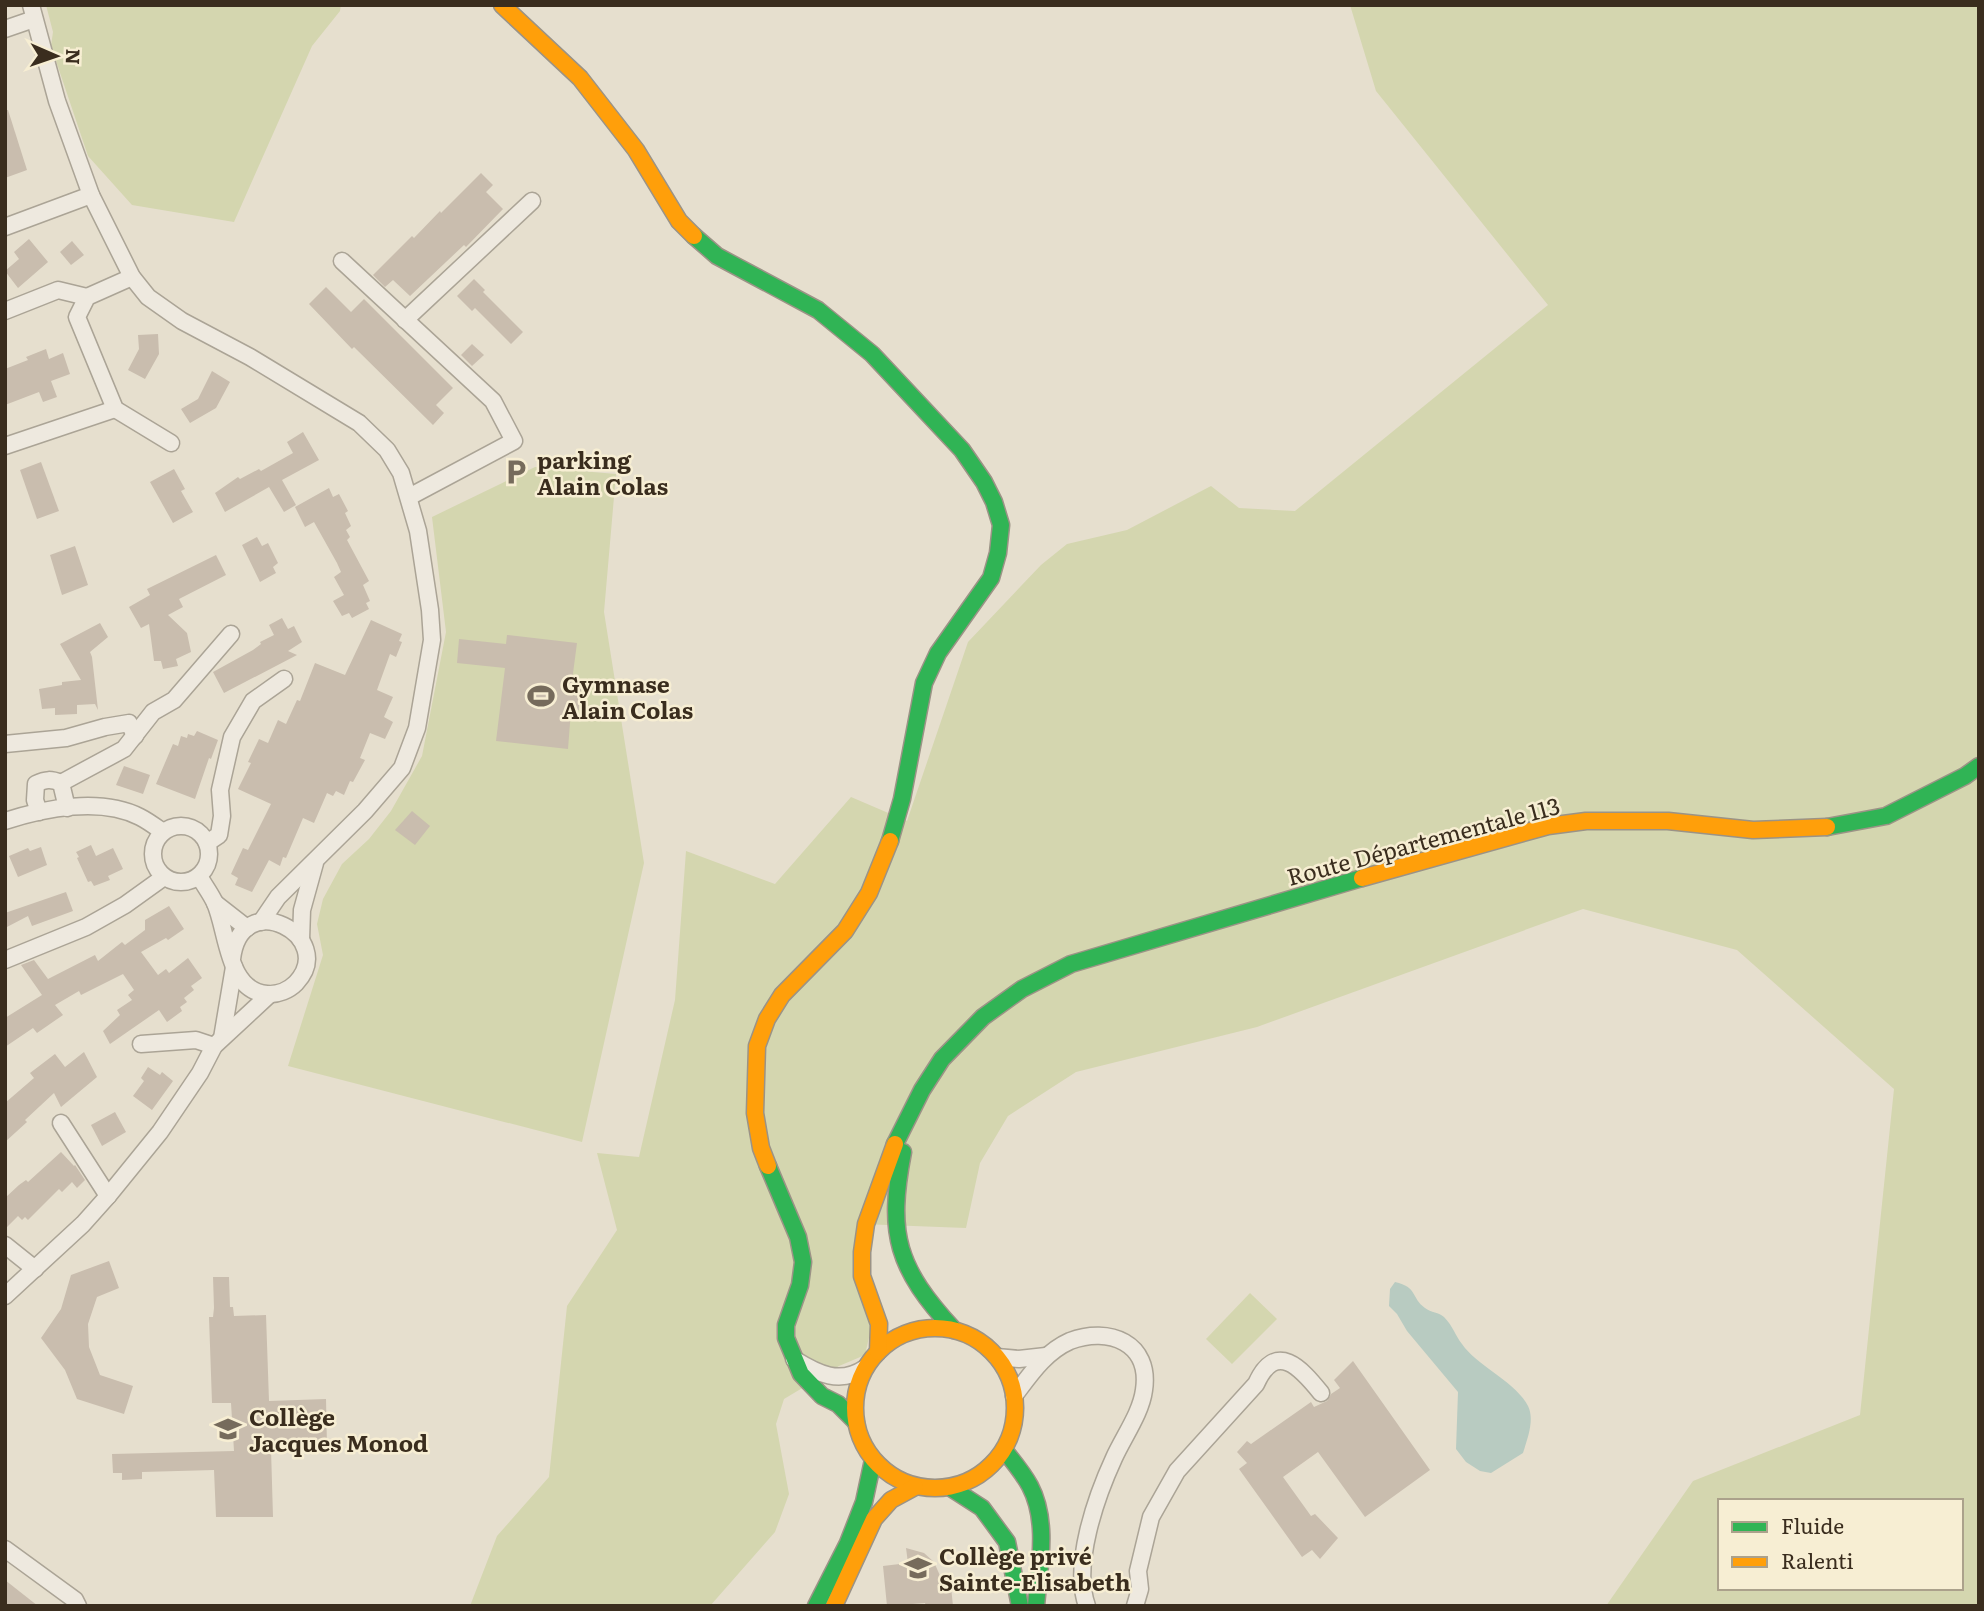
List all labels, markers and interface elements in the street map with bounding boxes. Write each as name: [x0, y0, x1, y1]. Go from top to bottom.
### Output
north arrow: [21, 21, 91, 91]
text: N: [60, 48, 88, 65]
place label: parking Alain Colas: [537, 442, 668, 502]
parking icon: parking Alain Colas: [501, 457, 531, 487]
place label: Gymnase Alain Colas: [562, 666, 693, 726]
sports icon: Gymnase Alain Colas: [526, 681, 556, 711]
street label: Route Départementale 113: [1283, 787, 1563, 893]
place label: Collège Jacques Monod: [249, 1399, 428, 1459]
school or university icon: Collège Jacques Monod: [213, 1414, 243, 1444]
legend: [1718, 1499, 1963, 1590]
text: Fluide: [1781, 1509, 1844, 1540]
place label: Collège privé Sainte-Elisabeth: [939, 1538, 1131, 1598]
text: Ralenti: [1781, 1544, 1854, 1575]
school or university icon: Collège privé Sainte-Elisabeth: [903, 1553, 933, 1583]

